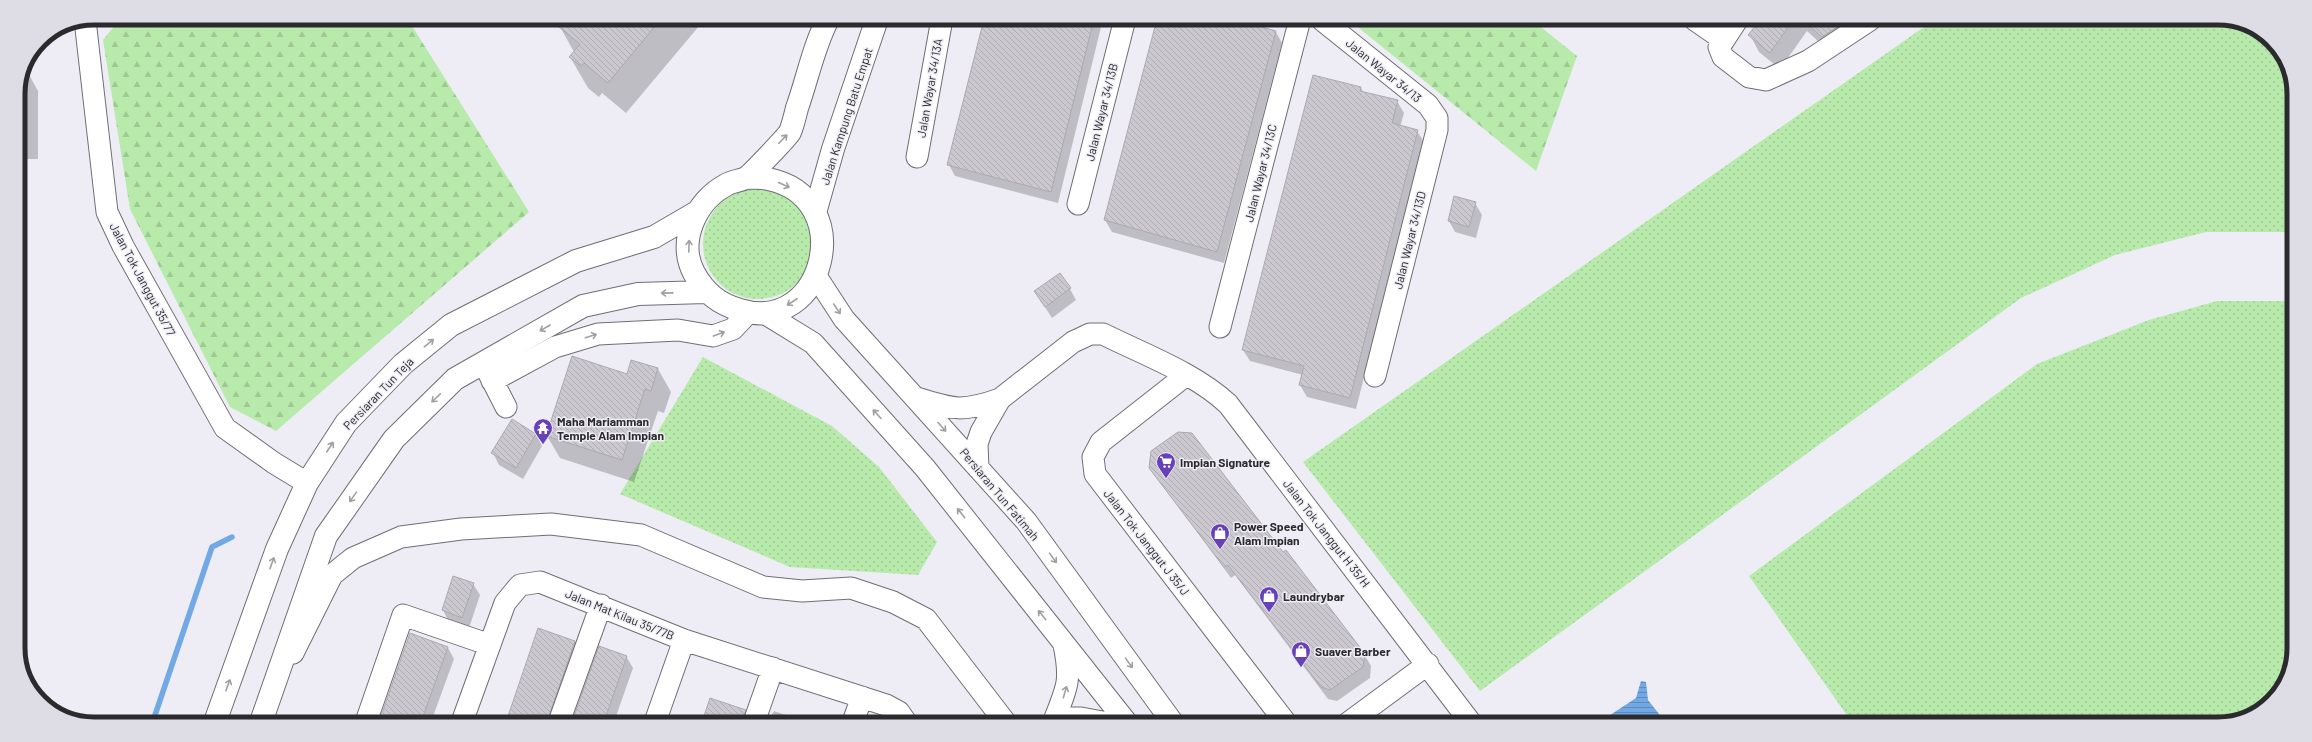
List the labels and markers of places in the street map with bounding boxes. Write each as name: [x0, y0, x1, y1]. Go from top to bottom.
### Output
place label: Maha Mariamman Temple Alam Impian: [557, 414, 664, 442]
temple icon: Maha Mariamman Temple Alam Impian: [532, 417, 554, 445]
supermarket icon: Impian Signature: [1155, 451, 1177, 479]
place label: Impian Signature: [1180, 455, 1271, 469]
place label: Power Speed Alam Impian: [1234, 519, 1304, 547]
shop icon: Power Speed Alam Impian: [1209, 522, 1231, 550]
shop icon: Laundrybar: [1258, 585, 1280, 613]
place label: Laundrybar: [1283, 589, 1345, 603]
shop icon: Suaver Barber: [1290, 640, 1312, 668]
place label: Suaver Barber: [1315, 644, 1391, 658]

